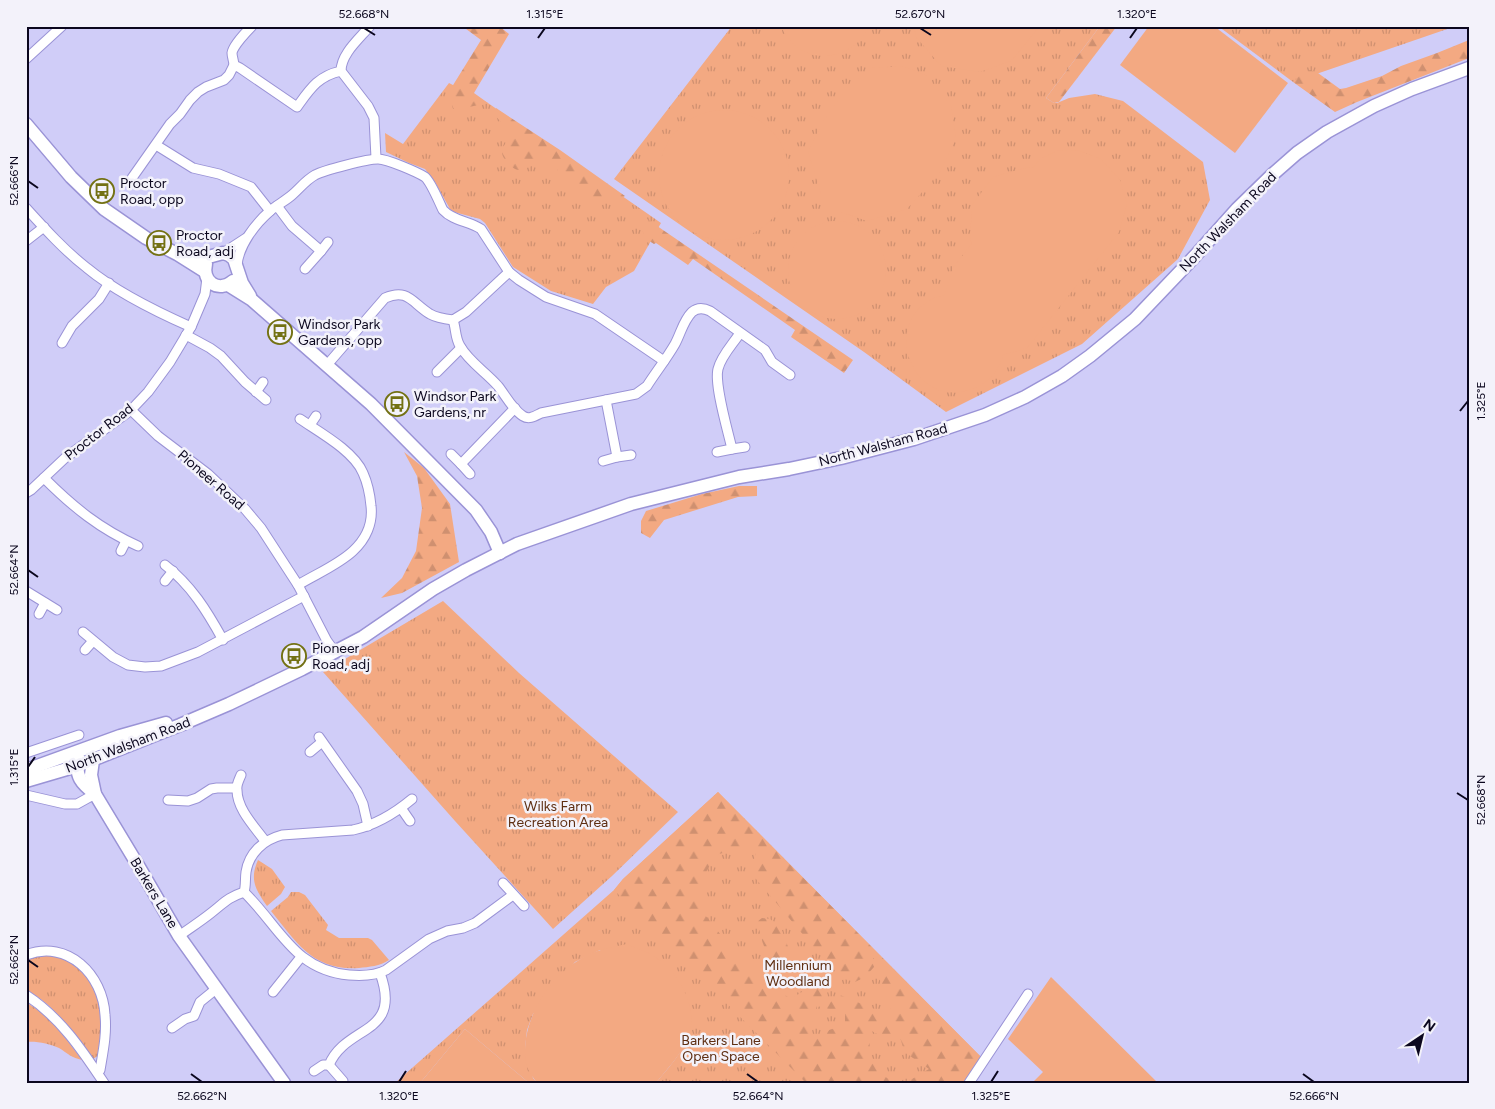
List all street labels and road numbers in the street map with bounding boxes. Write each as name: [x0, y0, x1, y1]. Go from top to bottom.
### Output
street label: North Walsham Road: [1176, 168, 1280, 276]
street label: Proctor Road: [61, 400, 137, 464]
street label: North Walsham Road: [817, 420, 949, 470]
street label: Pioneer Road: [174, 446, 248, 514]
street label: North Walsham Road: [63, 713, 193, 777]
street label: Barkers Lane: [126, 855, 182, 932]

